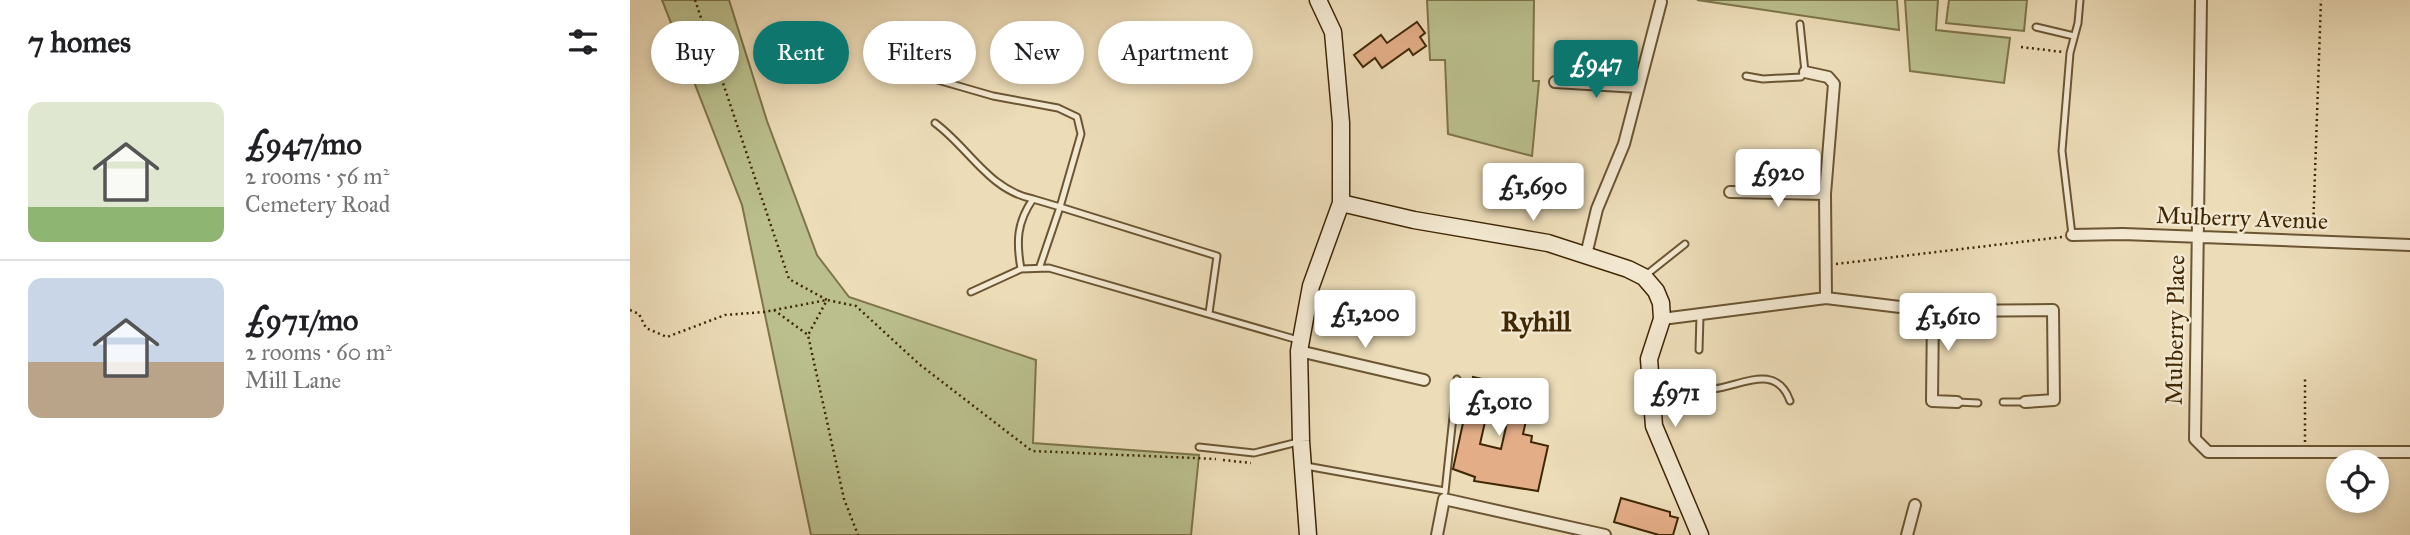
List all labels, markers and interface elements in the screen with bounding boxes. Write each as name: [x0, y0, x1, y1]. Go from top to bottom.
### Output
chip: Buy: [651, 21, 739, 84]
chip: Rent: [753, 21, 849, 84]
chip: Filters: [863, 21, 976, 84]
chip: New: [990, 21, 1084, 84]
chip: Apartment: [1098, 21, 1253, 84]
icon: filters: [564, 23, 602, 61]
text: 7 homes: [28, 24, 131, 60]
pin: £947: [1555, 41, 1637, 100]
text: £947: [1570, 49, 1622, 77]
text: £947/mo: [245, 126, 362, 162]
icon: home: [84, 130, 168, 214]
pin: £920: [1737, 150, 1819, 209]
text: £920: [1751, 158, 1805, 186]
text: 2 rooms · 56 m²: [245, 162, 389, 190]
pin: £1,690: [1476, 164, 1590, 223]
text: £1,690: [1499, 172, 1567, 200]
text: Cemetery Road: [245, 190, 390, 218]
street label: Mulberry Avenue: [2156, 200, 2328, 236]
street label: Mulberry Place: [2159, 255, 2191, 405]
pin: £1,200: [1308, 290, 1422, 350]
pin: £1,610: [1891, 294, 2005, 353]
text: £1,200: [1330, 299, 1400, 327]
text: £971/mo: [245, 302, 358, 338]
text: £1,610: [1915, 302, 1981, 330]
district label: Ryhill: [1501, 304, 1572, 339]
icon: home: [84, 306, 168, 390]
text: 2 rooms · 60 m²: [245, 338, 392, 366]
text: Mill Lane: [245, 366, 341, 394]
pin: £971: [1634, 370, 1716, 429]
pin: £1,010: [1442, 378, 1556, 438]
text: £971: [1650, 378, 1700, 406]
text: £1,010: [1466, 387, 1532, 415]
map controls: [2326, 450, 2389, 513]
button: locate: [2326, 450, 2389, 513]

